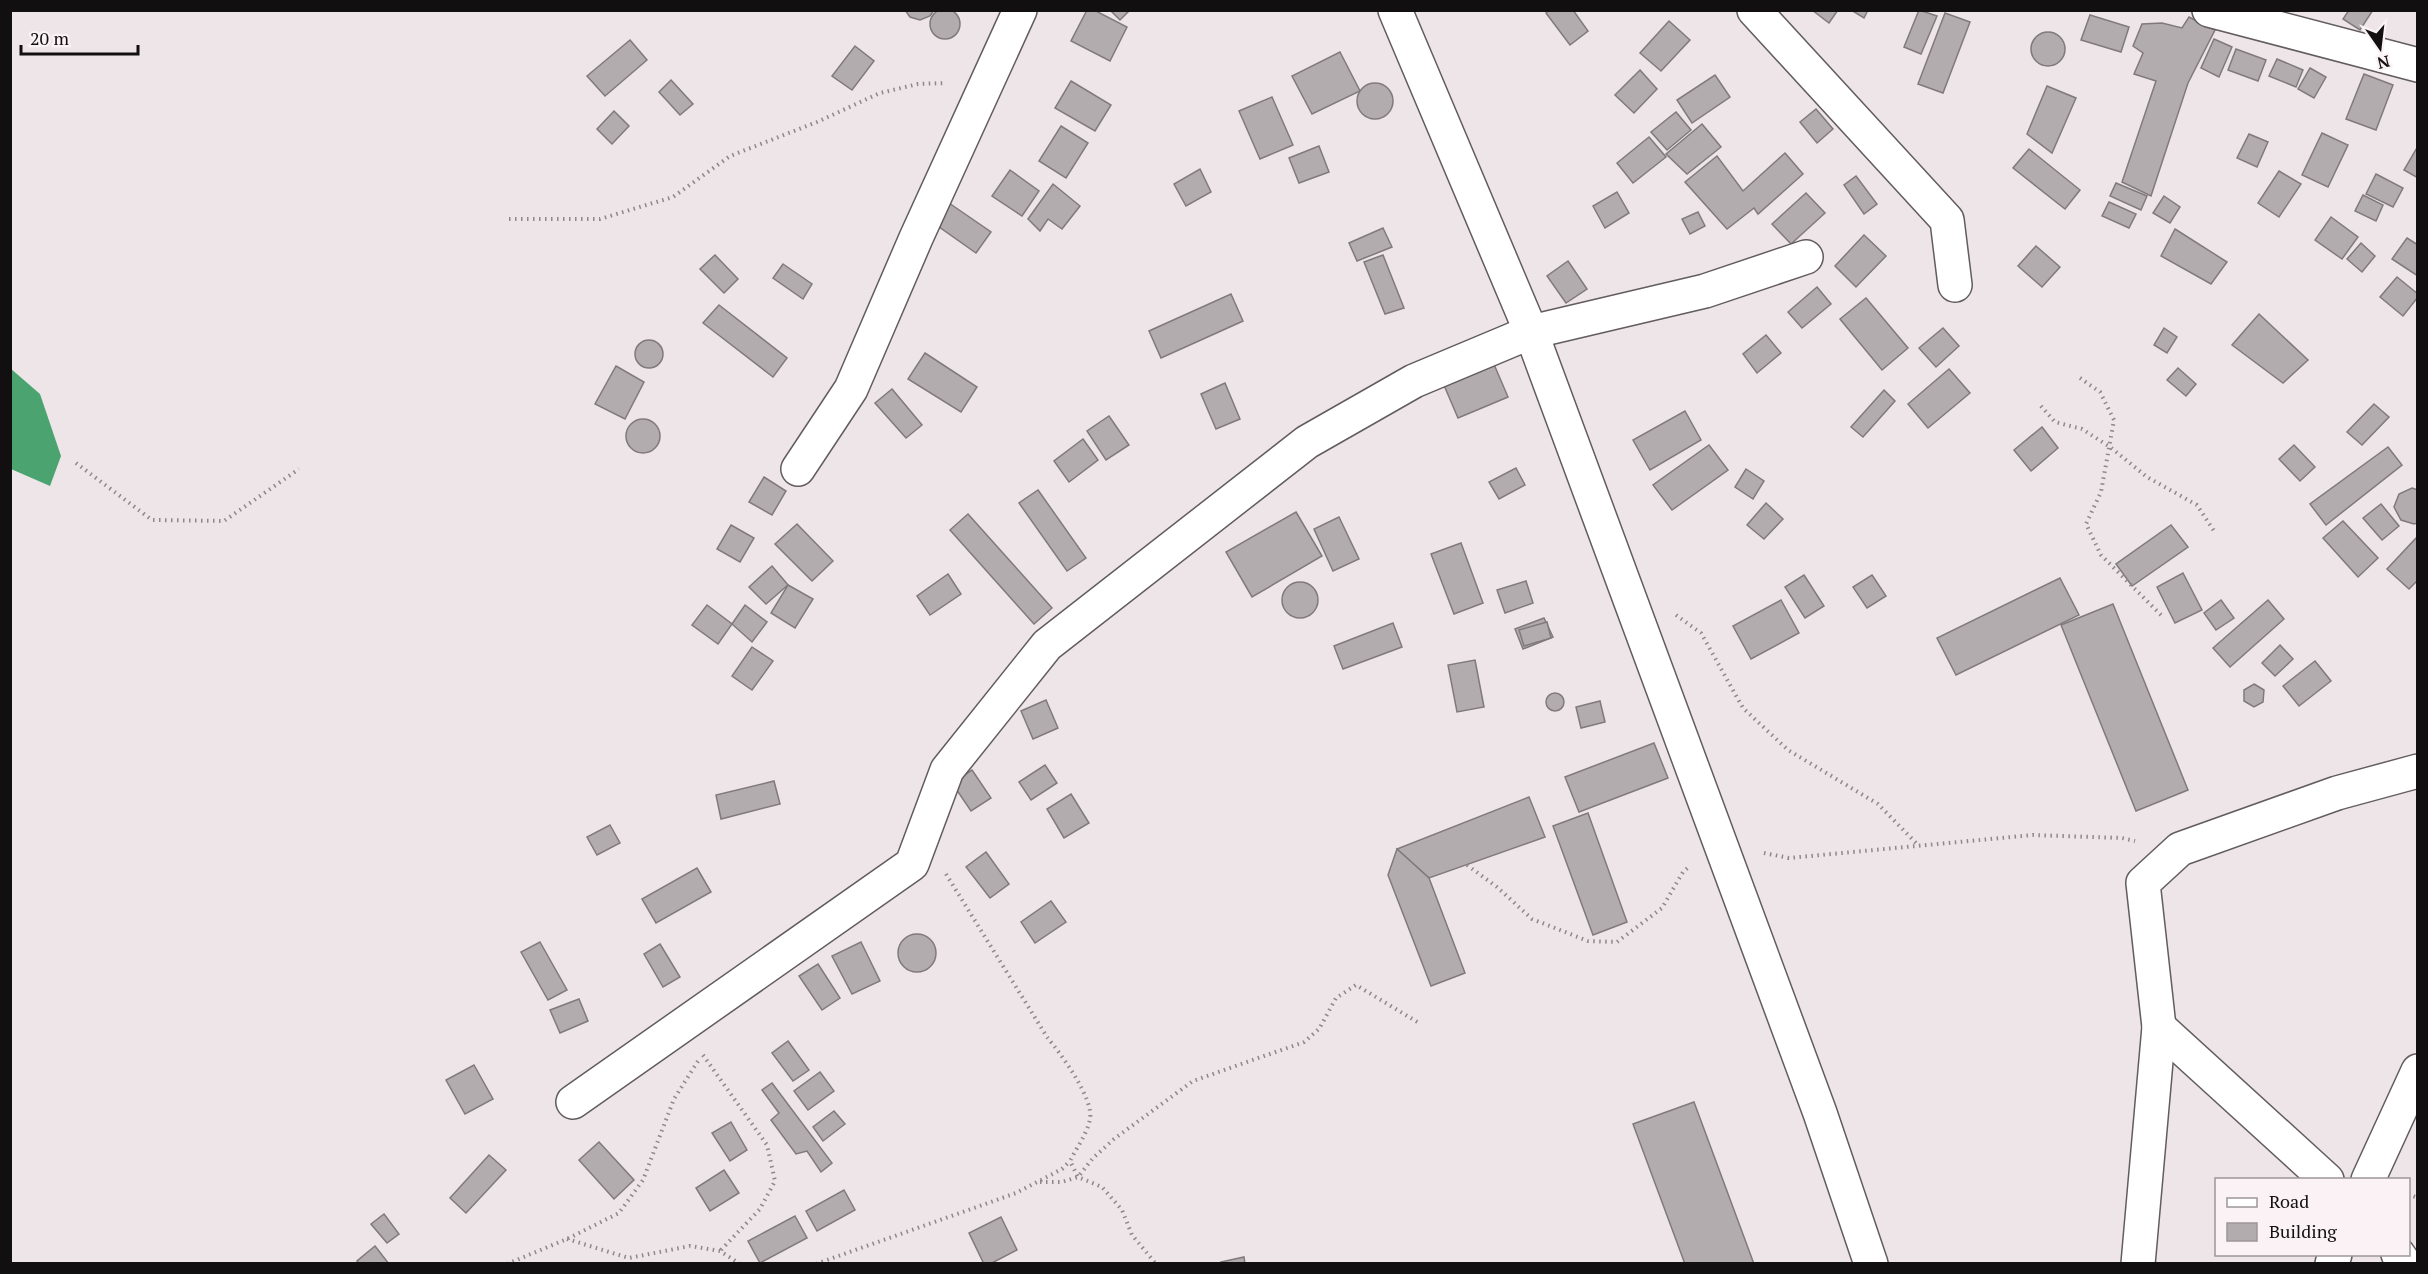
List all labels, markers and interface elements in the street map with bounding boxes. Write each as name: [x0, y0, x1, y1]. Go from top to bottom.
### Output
scale bar: [21, 18, 138, 56]
north arrow: [2350, 18, 2410, 78]
text: 20 m: [30, 26, 70, 50]
text: N: [2375, 50, 2392, 75]
legend: [2215, 1178, 2410, 1256]
text: Road: [2269, 1189, 2309, 1213]
text: Building: [2269, 1219, 2337, 1243]

